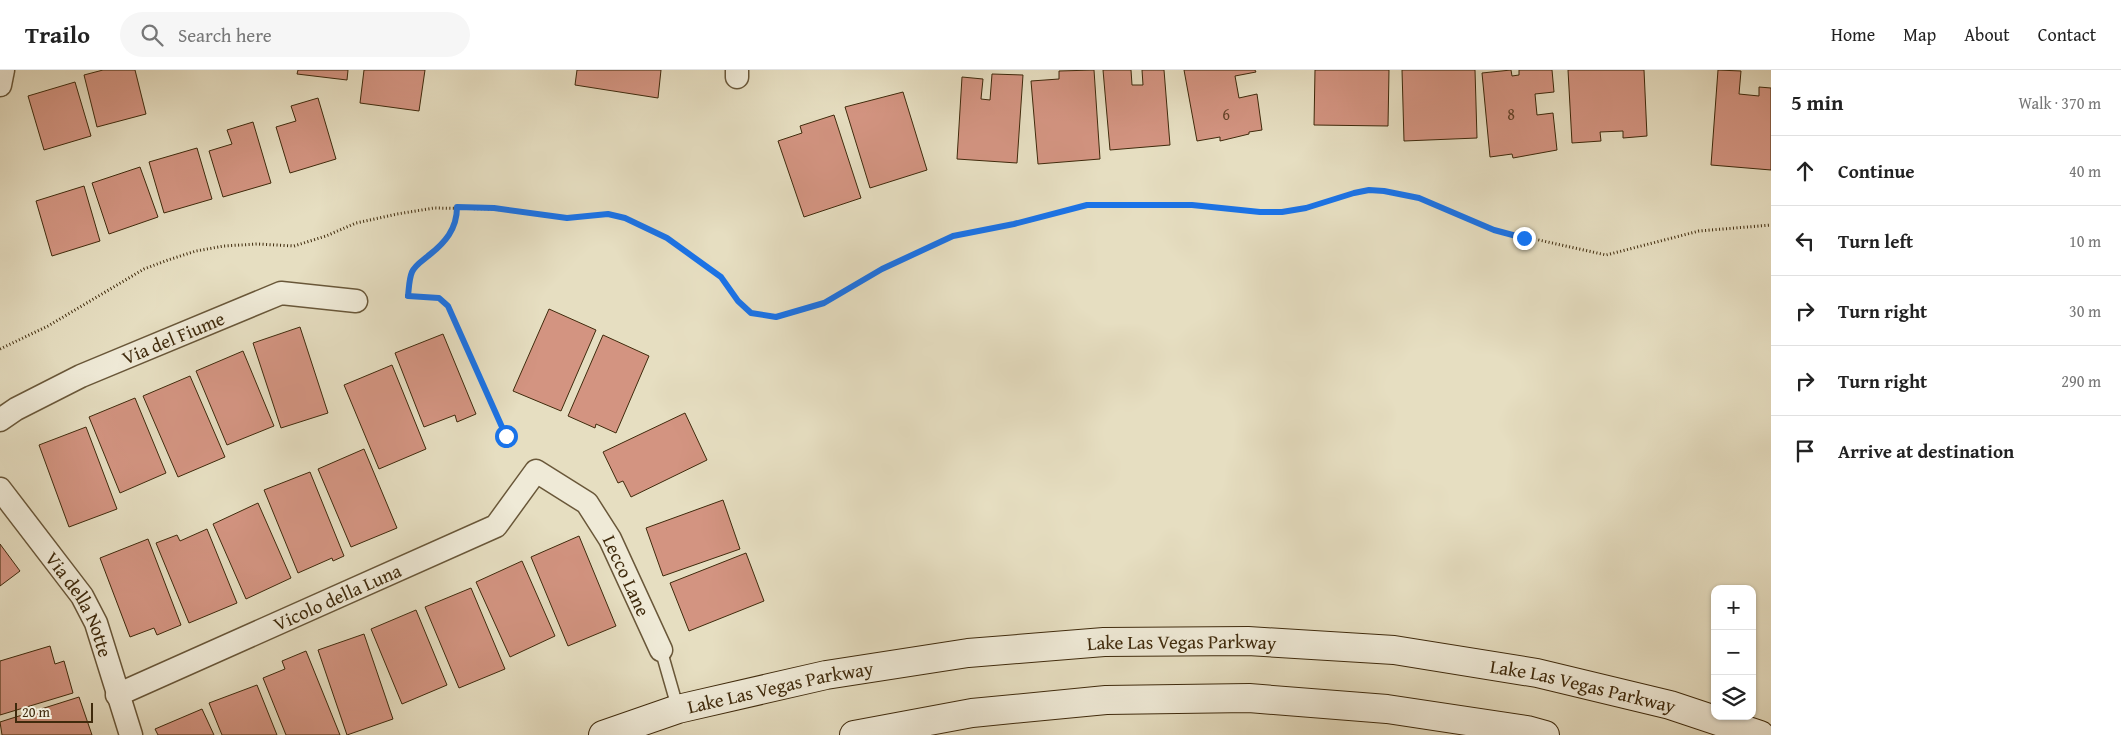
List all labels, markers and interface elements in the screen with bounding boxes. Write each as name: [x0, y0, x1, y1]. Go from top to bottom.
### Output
search box: [120, 12, 470, 57]
text: Trailo: [25, 17, 90, 52]
icon: search: [138, 21, 166, 49]
text: Search here: [178, 21, 272, 49]
text: Home: [1831, 21, 1875, 48]
text: Map: [1903, 21, 1936, 48]
text: About: [1964, 21, 2010, 48]
text: Contact: [2038, 21, 2096, 48]
text: 5 min: [1791, 87, 1843, 118]
text: Walk · 370 m: [2018, 91, 2101, 115]
house number: 6: [1222, 102, 1230, 126]
house number: 8: [1507, 102, 1515, 126]
icon: ahead: [1791, 157, 1819, 185]
text: Continue: [1838, 157, 1915, 185]
text: 40 m: [2069, 159, 2101, 183]
route end: [1513, 227, 1536, 250]
icon: left: [1791, 227, 1819, 255]
text: Turn left: [1838, 227, 1913, 255]
text: 10 m: [2069, 229, 2101, 253]
icon: right: [1791, 297, 1819, 325]
text: Turn right: [1838, 297, 1927, 325]
text: 30 m: [2069, 299, 2101, 323]
street label: Via del Fiume: [117, 304, 229, 372]
icon: right: [1791, 367, 1819, 395]
text: Turn right: [1838, 367, 1927, 395]
text: 290 m: [2061, 369, 2101, 393]
route start: [495, 425, 518, 448]
icon: arrive: [1791, 437, 1819, 465]
text: Arrive at destination: [1838, 437, 2014, 465]
street label: Lecco Lane: [596, 530, 658, 621]
street label: Via della Notte: [39, 545, 120, 661]
street label: Vicolo della Luna: [269, 556, 406, 638]
map controls: [1711, 585, 1756, 720]
button: +: [1711, 585, 1756, 630]
street label: Lake Las Vegas Parkway: [1086, 627, 1278, 657]
button: −: [1711, 630, 1756, 675]
street label: Lake Las Vegas Parkway: [1488, 652, 1680, 720]
street label: Lake Las Vegas Parkway: [685, 654, 876, 720]
button: layers: [1711, 675, 1756, 720]
scale bar: [15, 700, 92, 723]
text: 20 m: [22, 702, 50, 722]

